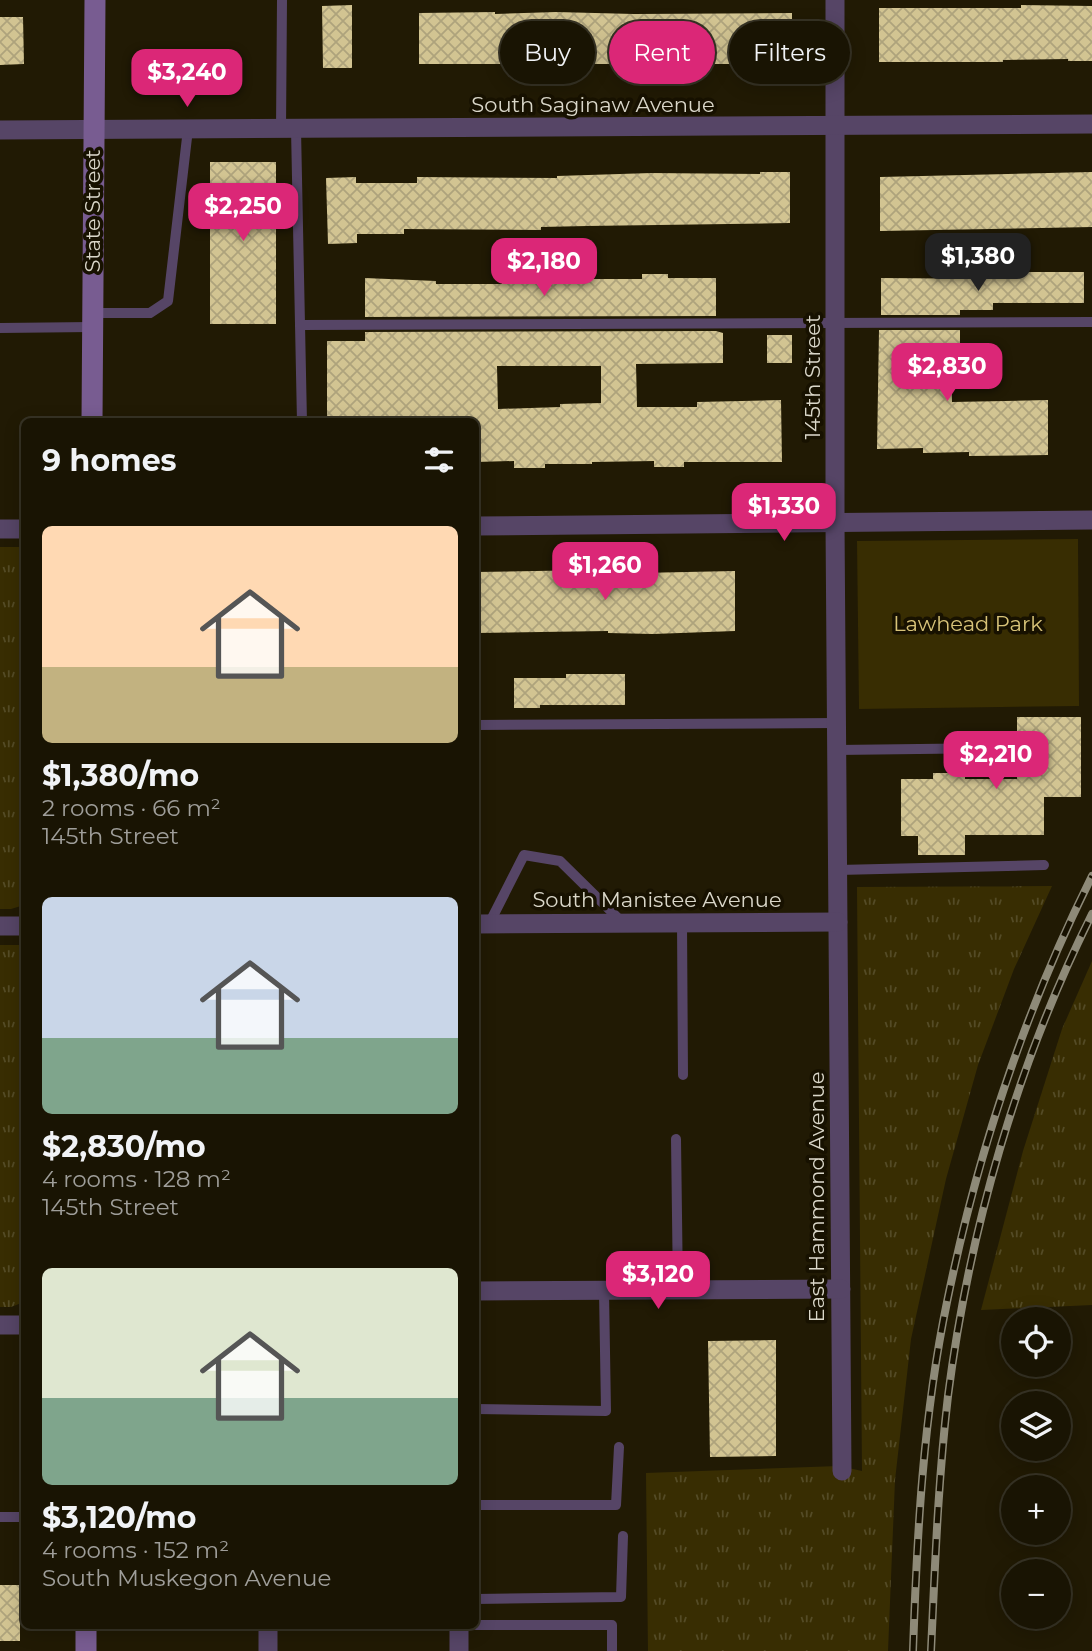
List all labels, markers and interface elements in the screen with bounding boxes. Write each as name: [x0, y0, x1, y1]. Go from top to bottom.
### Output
chip: Buy: [500, 21, 595, 84]
chip: Rent: [609, 21, 715, 84]
chip: Filters: [729, 21, 850, 84]
pin: $3,240: [130, 50, 244, 109]
text: $3,240: [147, 58, 227, 86]
street label: South Saginaw Avenue: [471, 92, 715, 117]
street label: State Street: [80, 149, 105, 273]
pin: $2,250: [186, 184, 300, 243]
text: $2,250: [204, 192, 282, 220]
pin: $1,380: [921, 233, 1035, 293]
pin: $2,180: [487, 238, 601, 298]
text: $1,380: [941, 242, 1015, 270]
text: $2,180: [507, 247, 581, 275]
street label: 145th Street: [800, 314, 825, 440]
pin: $2,830: [890, 344, 1004, 403]
text: $2,830: [907, 352, 987, 380]
icon: filters: [420, 441, 458, 479]
text: 9 homes: [42, 442, 177, 479]
pin: $1,330: [727, 484, 841, 543]
text: $1,330: [748, 492, 820, 520]
pin: $1,260: [548, 542, 662, 602]
text: $1,260: [568, 551, 642, 579]
icon: home: [187, 571, 313, 697]
park label: Lawhead Park: [893, 611, 1043, 636]
pin: $2,210: [939, 732, 1053, 791]
text: $2,210: [960, 740, 1032, 768]
text: $1,380/mo: [42, 757, 199, 794]
text: 2 rooms · 66 m²: [42, 794, 221, 822]
text: 145th Street: [42, 822, 179, 850]
street label: South Manistee Avenue: [532, 887, 782, 912]
icon: home: [187, 942, 313, 1068]
street label: East Hammond Avenue: [804, 1072, 829, 1322]
text: $2,830/mo: [42, 1128, 206, 1165]
text: 4 rooms · 128 m²: [42, 1165, 231, 1193]
text: 145th Street: [42, 1193, 179, 1221]
pin: $3,120: [601, 1252, 715, 1311]
text: $3,120: [622, 1260, 694, 1288]
map controls: [1001, 1307, 1071, 1629]
button: locate: [1001, 1307, 1071, 1377]
icon: home: [187, 1313, 313, 1439]
button: layers: [1001, 1391, 1071, 1461]
button: +: [1001, 1475, 1071, 1545]
text: $3,120/mo: [42, 1499, 196, 1536]
text: 4 rooms · 152 m²: [42, 1536, 229, 1564]
button: −: [1001, 1559, 1071, 1629]
text: South Muskegon Avenue: [42, 1564, 331, 1592]

